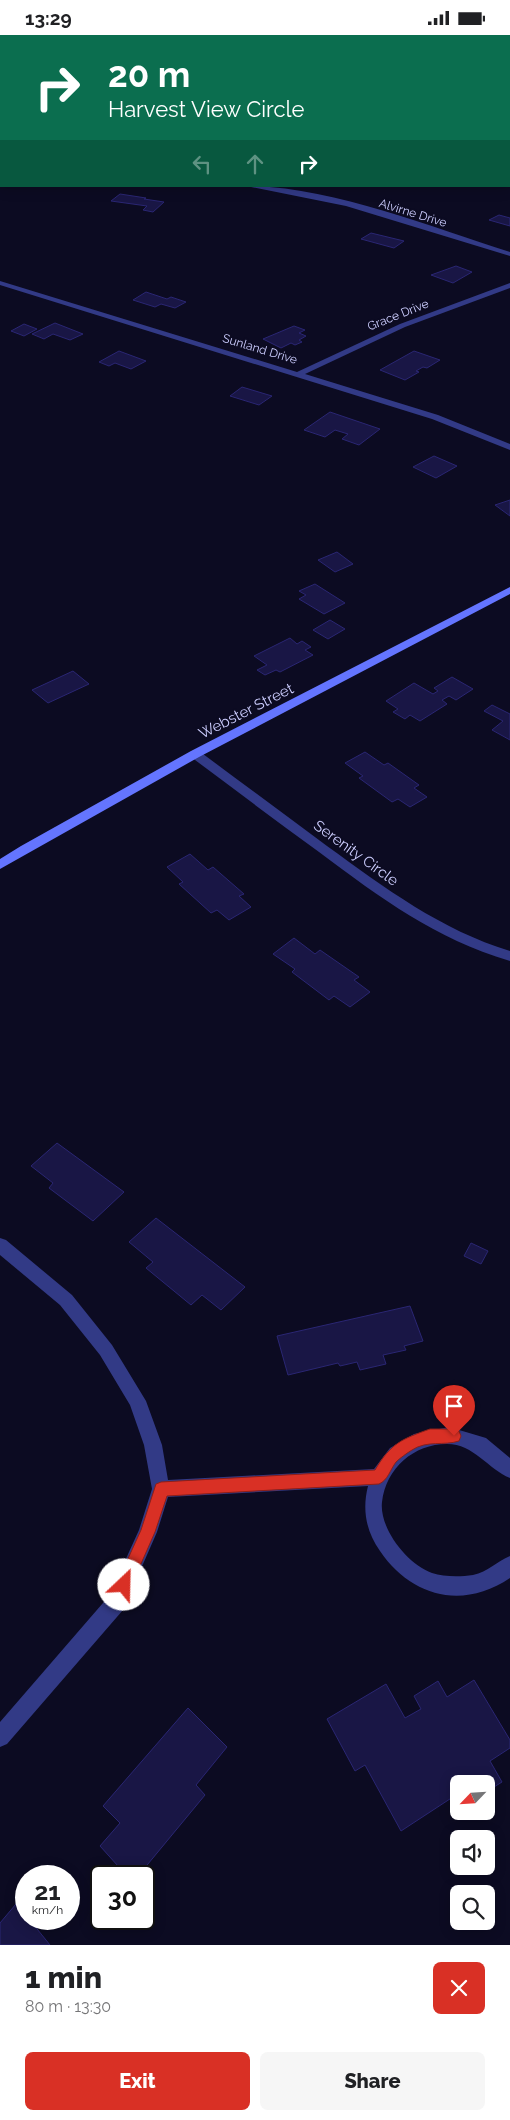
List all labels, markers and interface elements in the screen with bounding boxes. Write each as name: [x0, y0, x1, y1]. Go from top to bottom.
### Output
text: 13:29: [25, 7, 72, 29]
text: 20 m: [108, 54, 190, 95]
icon: right: [25, 55, 90, 120]
text: Harvest View Circle: [108, 96, 304, 122]
icon: left: [188, 150, 216, 178]
icon: ahead: [241, 150, 269, 178]
icon: right: [294, 150, 322, 178]
street label: Alvirne Drive: [377, 196, 449, 230]
street label: Grace Drive: [365, 296, 431, 334]
street label: Sunland Drive: [221, 331, 299, 367]
street label: Webster Street: [196, 679, 296, 743]
street label: Serenity Circle: [310, 816, 402, 890]
pin: [433, 1385, 475, 1436]
icon: arrive: [440, 1392, 468, 1420]
position arrow: [97, 1558, 149, 1610]
north arrow: [450, 1775, 495, 1820]
map controls: [450, 1775, 495, 1930]
button: sound: [450, 1830, 495, 1875]
speed limit sign: 30: [90, 1865, 155, 1930]
text: 21: [34, 1876, 61, 1906]
button: search: [450, 1885, 495, 1930]
text: km/h: [32, 1903, 63, 1917]
text: 1 min: [25, 1960, 102, 1995]
button: close: [433, 1962, 485, 2014]
text: 80 m · 13:30: [25, 1997, 111, 2016]
button: Exit: [25, 2052, 250, 2110]
button: Share: [260, 2052, 485, 2110]

